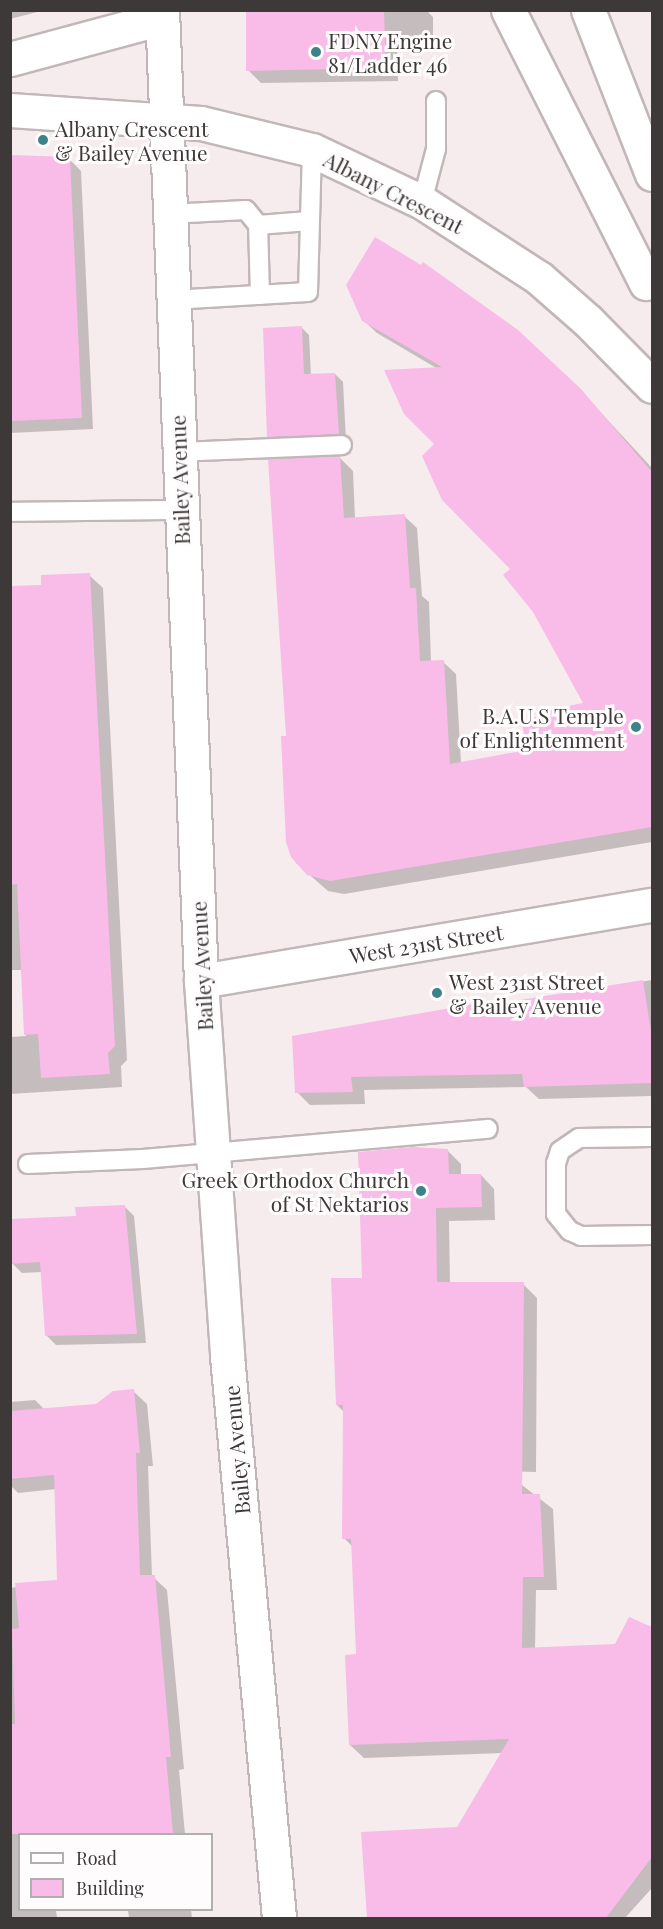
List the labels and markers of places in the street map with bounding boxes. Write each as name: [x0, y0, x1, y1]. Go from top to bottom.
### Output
place label: FDNY Engine 81/Ladder 46: [328, 27, 453, 77]
marker: FDNY Engine 81/Ladder 46: [309, 45, 323, 59]
place label: Albany Crescent & Bailey Avenue: [55, 115, 209, 165]
marker: Albany Crescent & Bailey Avenue: [36, 133, 50, 147]
place label: B.A.U.S Temple of Enlightenment: [460, 702, 624, 752]
marker: B.A.U.S Temple of Enlightenment: [629, 720, 643, 734]
place label: West 231st Street & Bailey Avenue: [449, 968, 605, 1018]
marker: West 231st Street & Bailey Avenue: [430, 986, 444, 1000]
place label: Greek Orthodox Church of St Nektarios: [181, 1166, 409, 1216]
marker: Greek Orthodox Church of St Nektarios: [414, 1184, 428, 1198]

